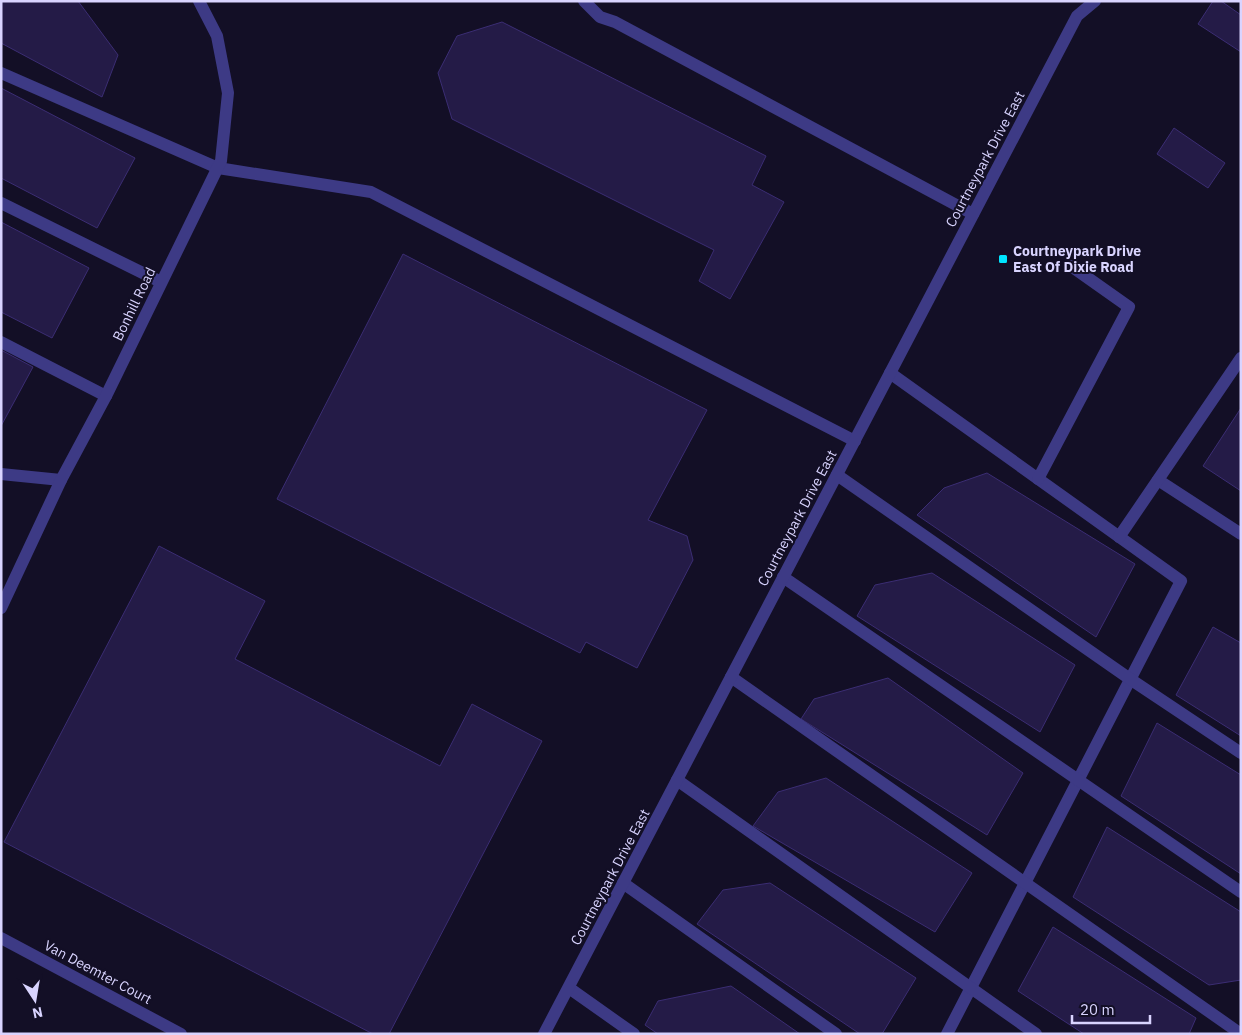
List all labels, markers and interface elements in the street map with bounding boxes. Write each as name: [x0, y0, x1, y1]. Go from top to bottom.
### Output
street label: Courtneypark Drive East: [941, 88, 1029, 230]
place label: Courtneypark Drive East Of Dixie Road: [1013, 242, 1141, 276]
marker: Courtneypark Drive East Of Dixie Road: [997, 253, 1009, 265]
street label: Bonhill Road: [109, 264, 159, 344]
street label: Courtneypark Drive East: [753, 447, 841, 589]
street label: Courtneypark Drive East: [566, 806, 654, 948]
street label: Van Deemter Court: [41, 936, 155, 1008]
north arrow: [10, 975, 60, 1025]
scale bar: [1072, 992, 1150, 1024]
text: 20 m: [1080, 1000, 1115, 1019]
text: N: [31, 1003, 45, 1023]

